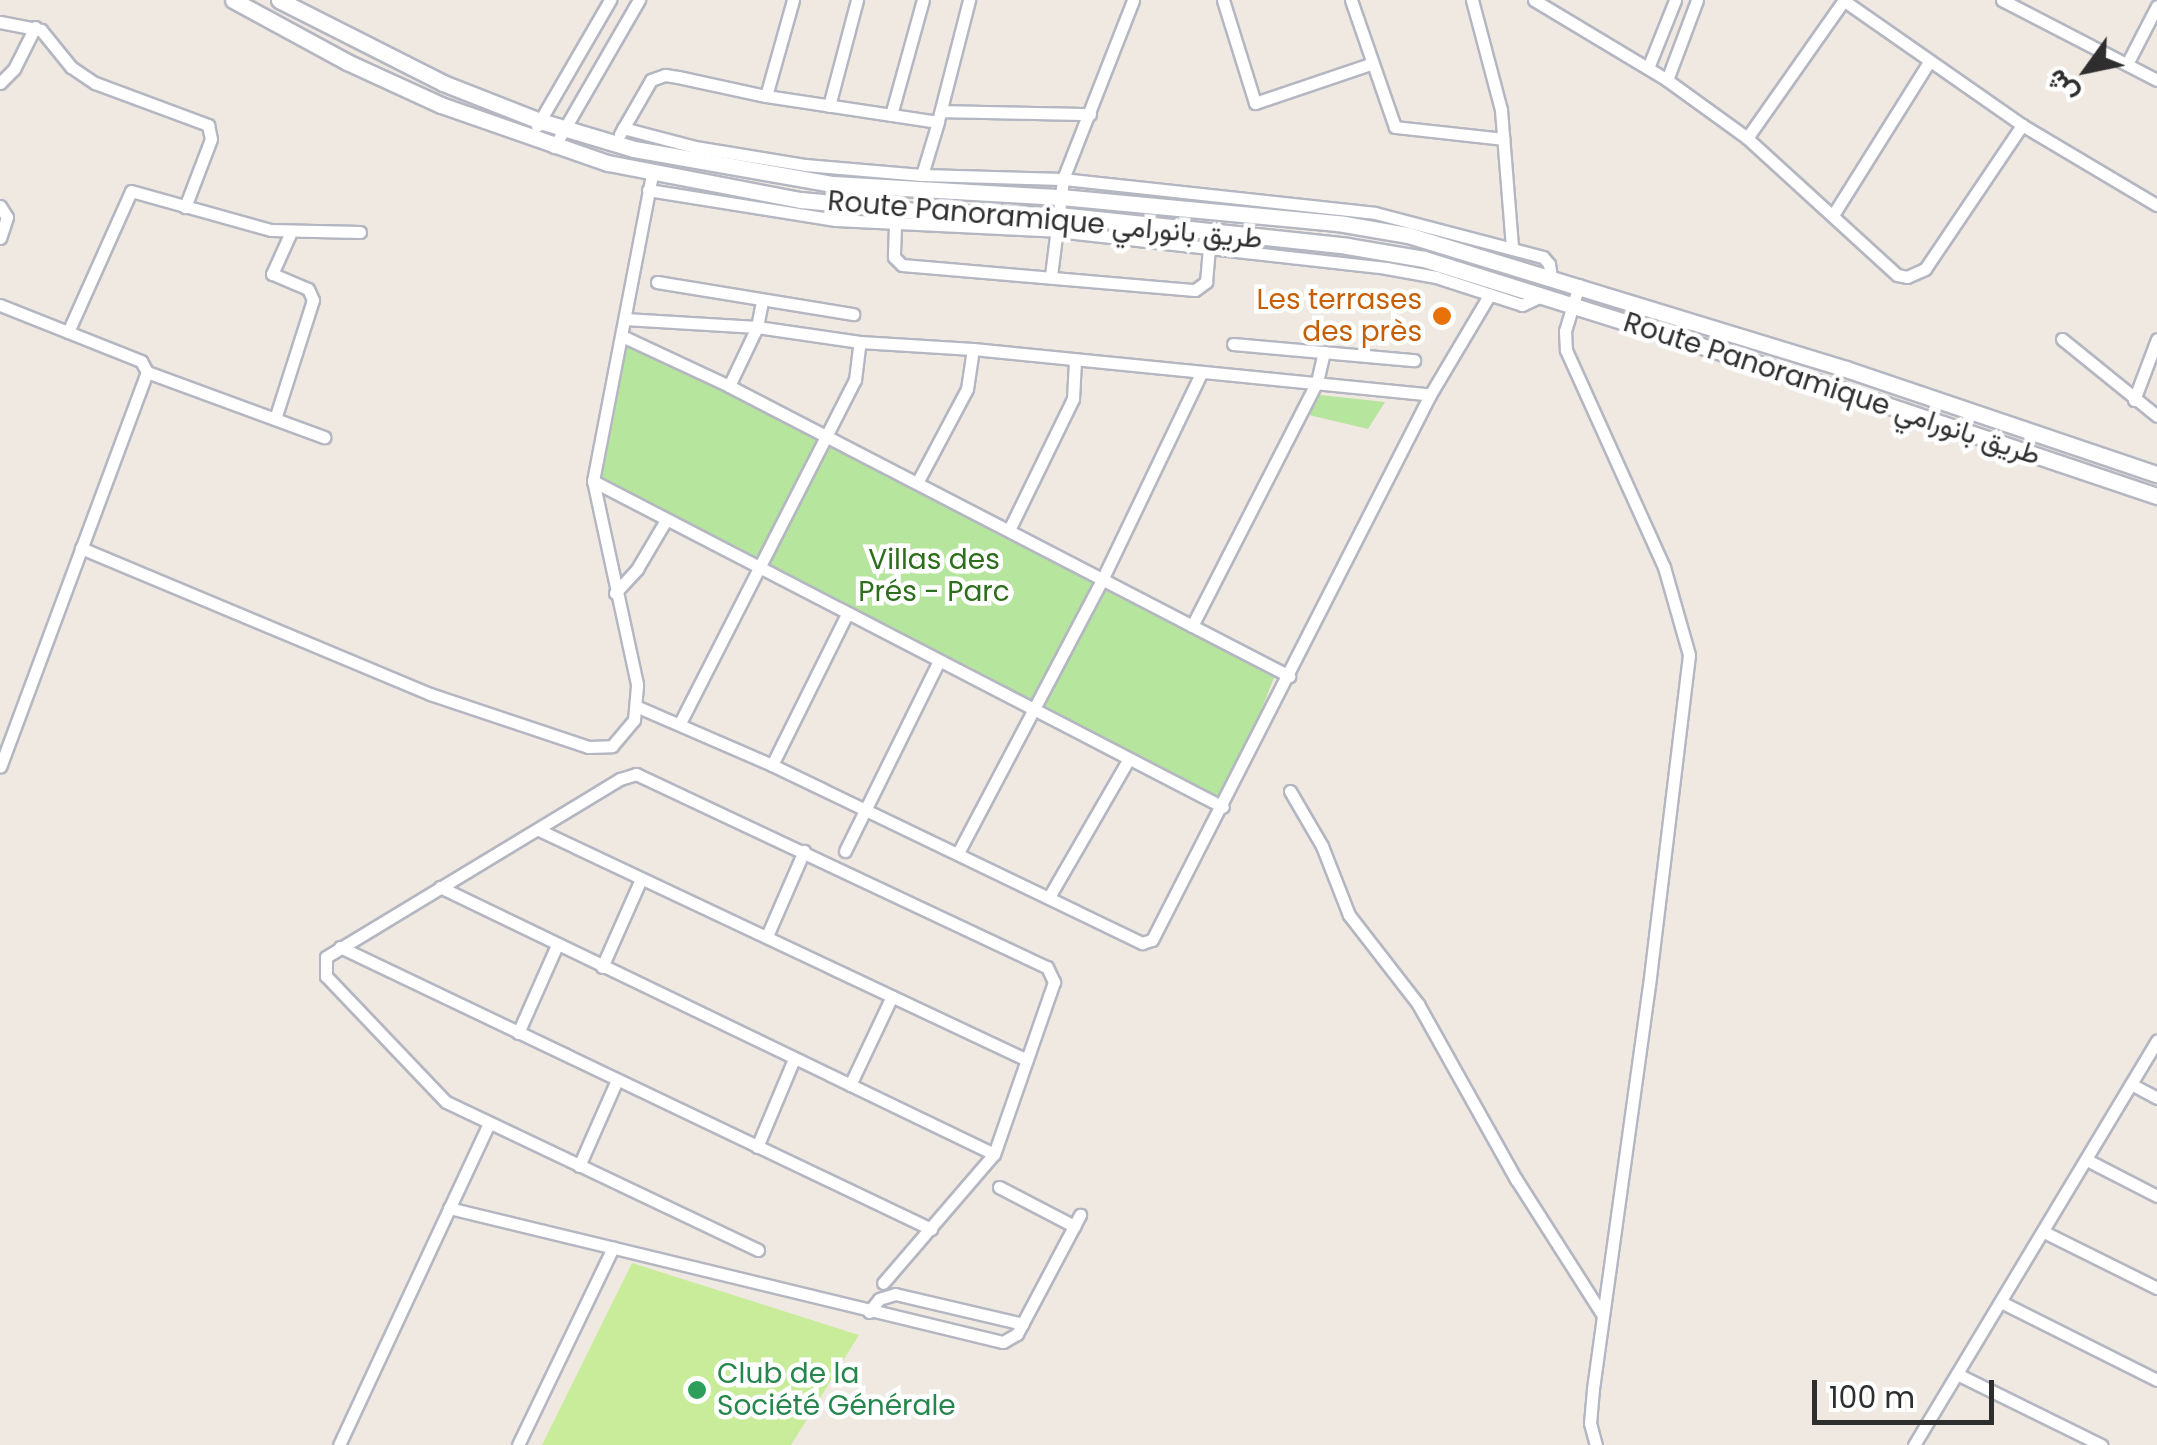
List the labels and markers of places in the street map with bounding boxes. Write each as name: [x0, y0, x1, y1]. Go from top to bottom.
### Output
place label: Les terrases des près: [1256, 283, 1422, 349]
marker: Les terrases des près: [1431, 305, 1453, 327]
place label: Club de la Société Générale: [717, 1357, 956, 1423]
marker: Club de la Société Générale: [686, 1379, 708, 1401]

